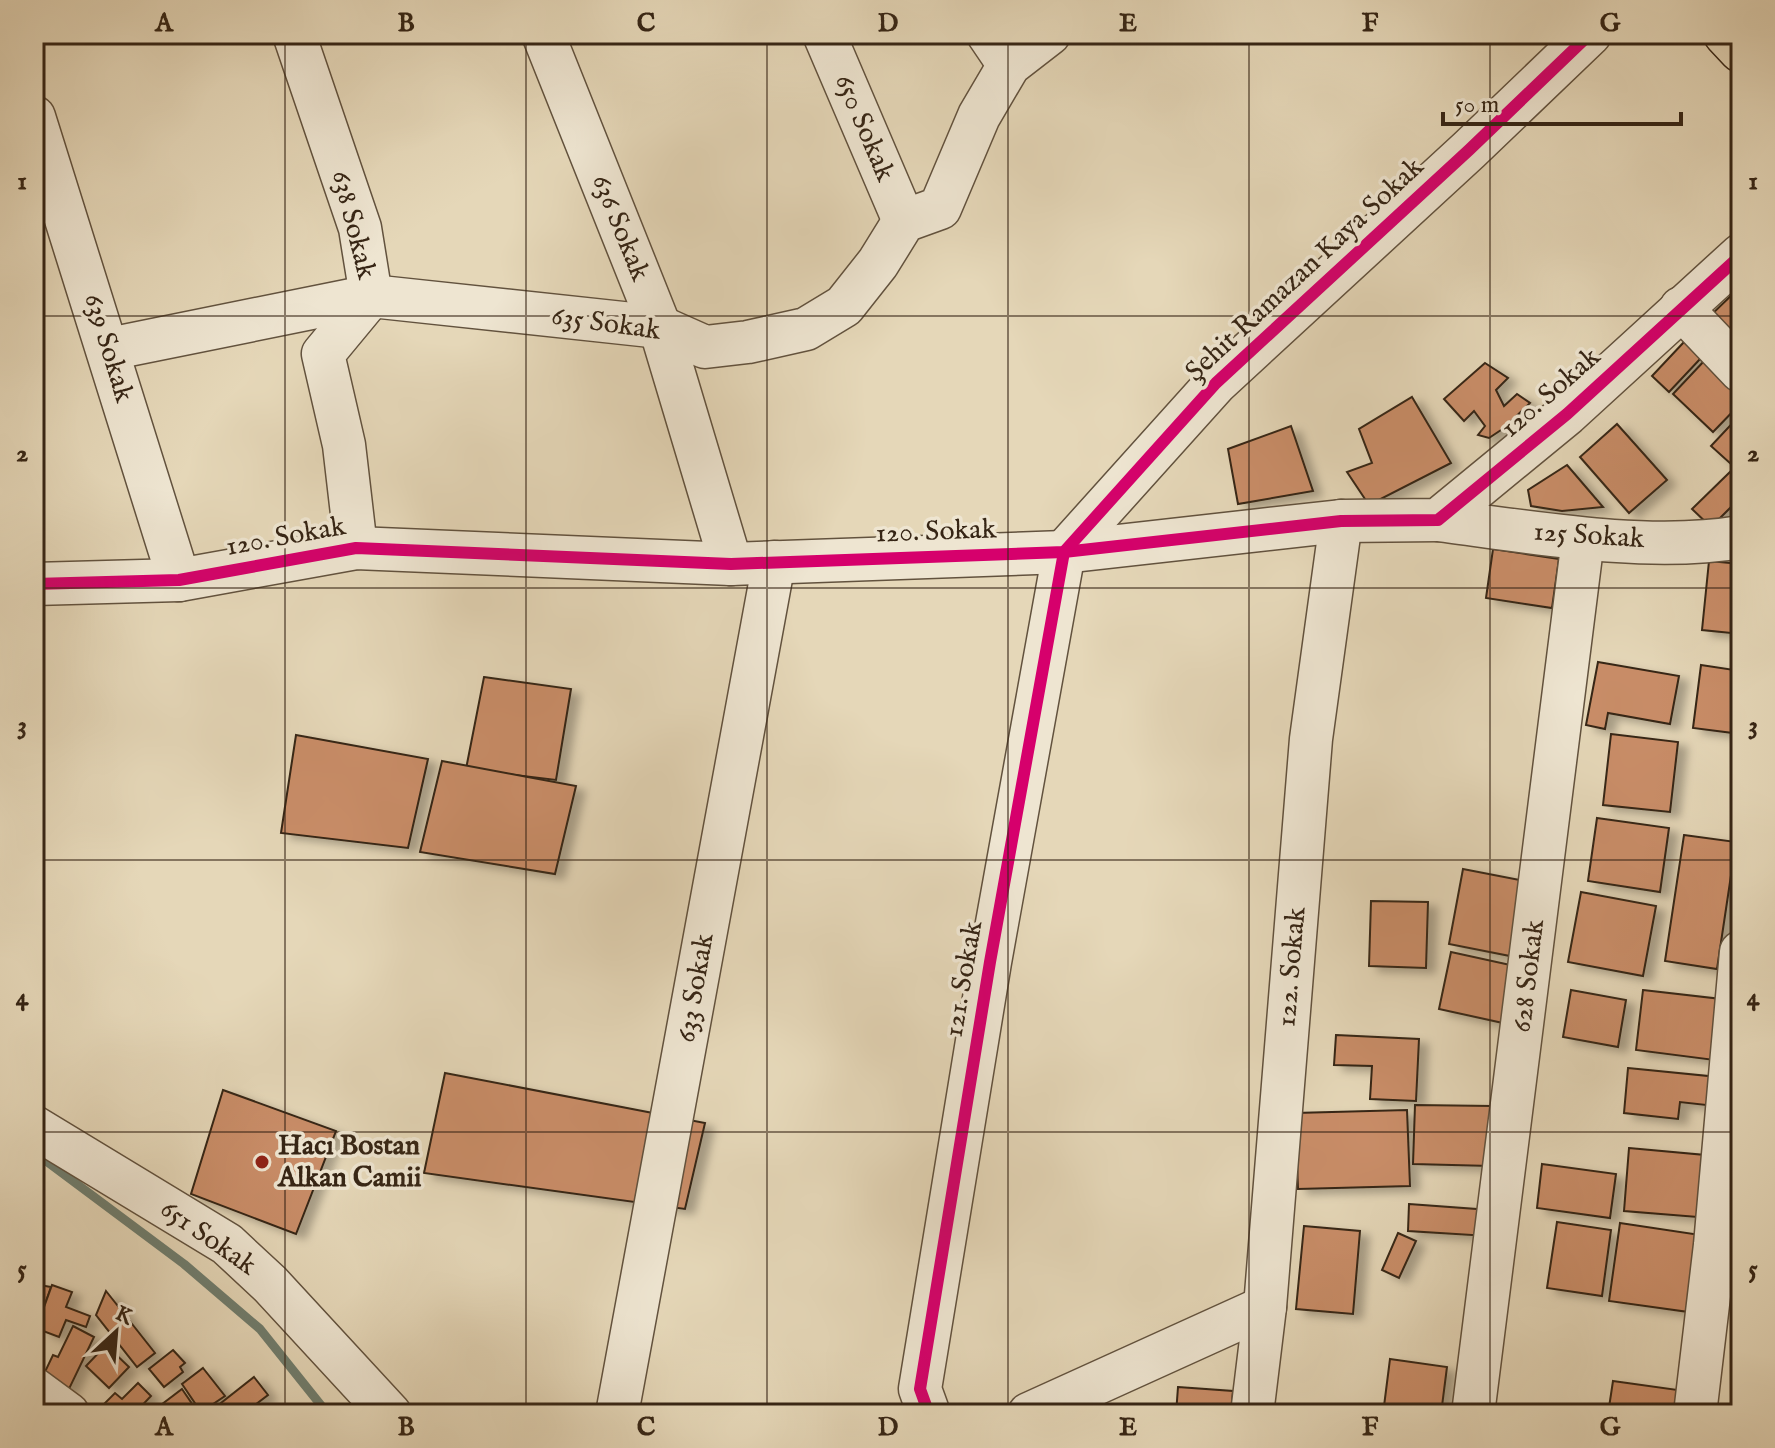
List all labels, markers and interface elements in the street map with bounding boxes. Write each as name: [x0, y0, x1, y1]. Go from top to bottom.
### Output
text: A: [154, 7, 174, 40]
text: B: [397, 7, 415, 40]
text: C: [637, 7, 656, 40]
text: D: [878, 7, 899, 40]
text: E: [1119, 7, 1137, 40]
text: F: [1362, 7, 1379, 40]
text: G: [1600, 7, 1621, 40]
street label: 650 Sokak: [826, 69, 903, 188]
scale bar: [1443, 76, 1681, 126]
text: 50 m: [1455, 90, 1499, 121]
street label: Şehit Ramazan Kaya Sokak: [1178, 150, 1432, 390]
text: 1: [17, 165, 27, 198]
text: 1: [1748, 165, 1758, 198]
street label: 638 Sokak: [323, 167, 384, 284]
street label: 636 Sokak: [583, 170, 658, 287]
street label: 639 Sokak: [75, 289, 141, 408]
street label: 635 Sokak: [549, 299, 664, 349]
street label: 120. Sokak: [1494, 339, 1609, 446]
text: 2: [16, 437, 28, 470]
text: 2: [1747, 437, 1759, 470]
street label: 120. Sokak: [223, 509, 350, 565]
street label: 120. Sokak: [875, 512, 998, 552]
street label: 125 Sokak: [1532, 515, 1647, 557]
text: 3: [17, 709, 27, 742]
text: 3: [1748, 709, 1758, 742]
street label: 122. Sokak: [1269, 905, 1315, 1028]
street label: 121. Sokak: [937, 917, 992, 1040]
street label: 628 Sokak: [1505, 917, 1553, 1034]
street label: 633 Sokak: [669, 930, 723, 1045]
text: 4: [16, 981, 30, 1014]
text: 4: [1747, 981, 1761, 1014]
place label: Hacı Bostan Alkan Camii: [277, 1129, 422, 1196]
marker: Hacı Bostan Alkan Camii: [253, 1153, 271, 1171]
street label: 651 Sokak: [153, 1192, 264, 1284]
text: 5: [17, 1253, 27, 1286]
text: 5: [1748, 1253, 1758, 1286]
north arrow: [76, 1292, 156, 1372]
text: K: [111, 1300, 138, 1332]
text: A: [154, 1411, 174, 1444]
text: B: [397, 1411, 415, 1444]
text: C: [637, 1411, 656, 1444]
text: D: [878, 1411, 899, 1444]
text: E: [1119, 1411, 1137, 1444]
text: F: [1362, 1411, 1379, 1444]
text: G: [1600, 1411, 1621, 1444]

